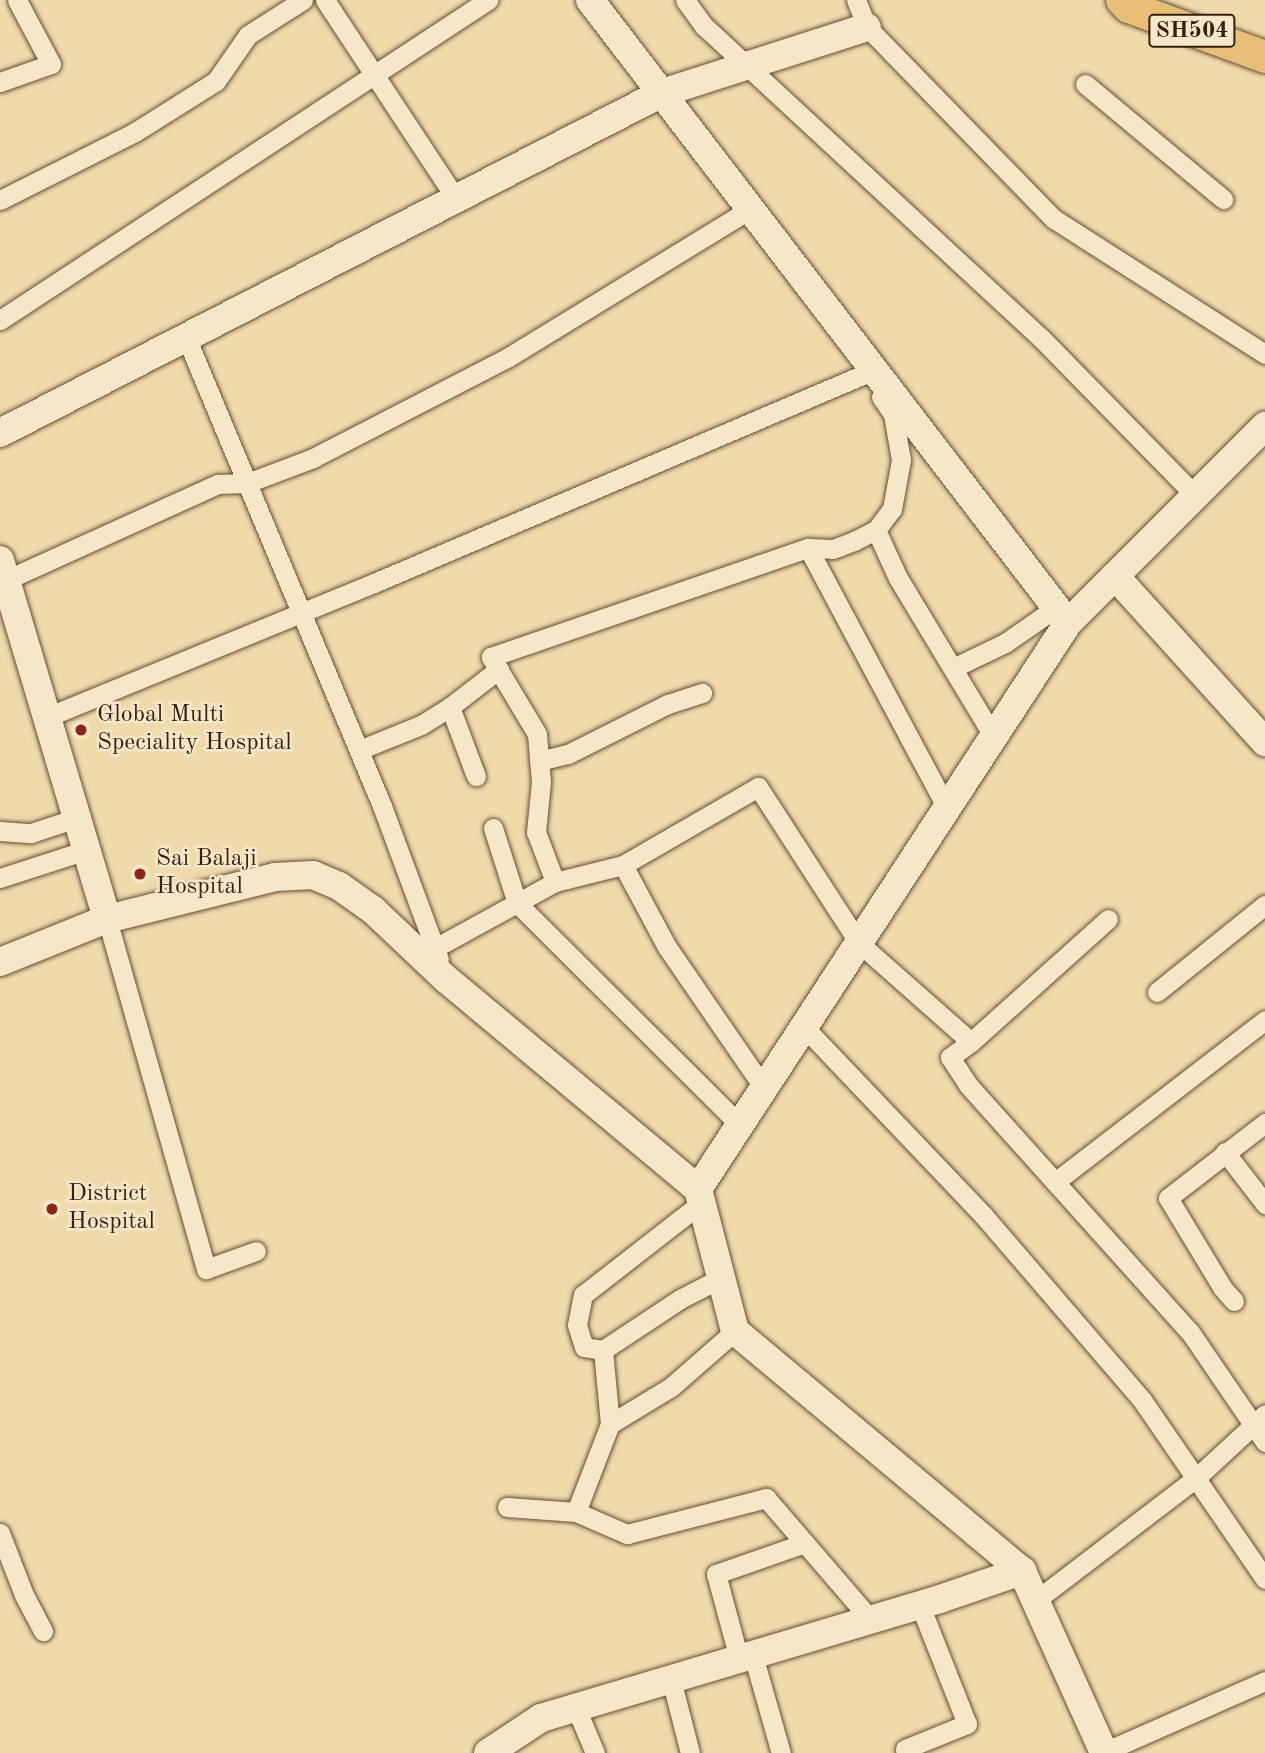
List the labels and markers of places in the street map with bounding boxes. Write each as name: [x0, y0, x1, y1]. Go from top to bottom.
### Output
place label: Global Multi Speciality Hospital: [97, 702, 292, 758]
marker: Global Multi Speciality Hospital: [71, 720, 91, 740]
place label: Sai Balaji Hospital: [156, 846, 257, 902]
marker: Sai Balaji Hospital: [130, 864, 150, 884]
place label: District Hospital: [68, 1181, 155, 1237]
marker: District Hospital: [42, 1199, 62, 1219]

